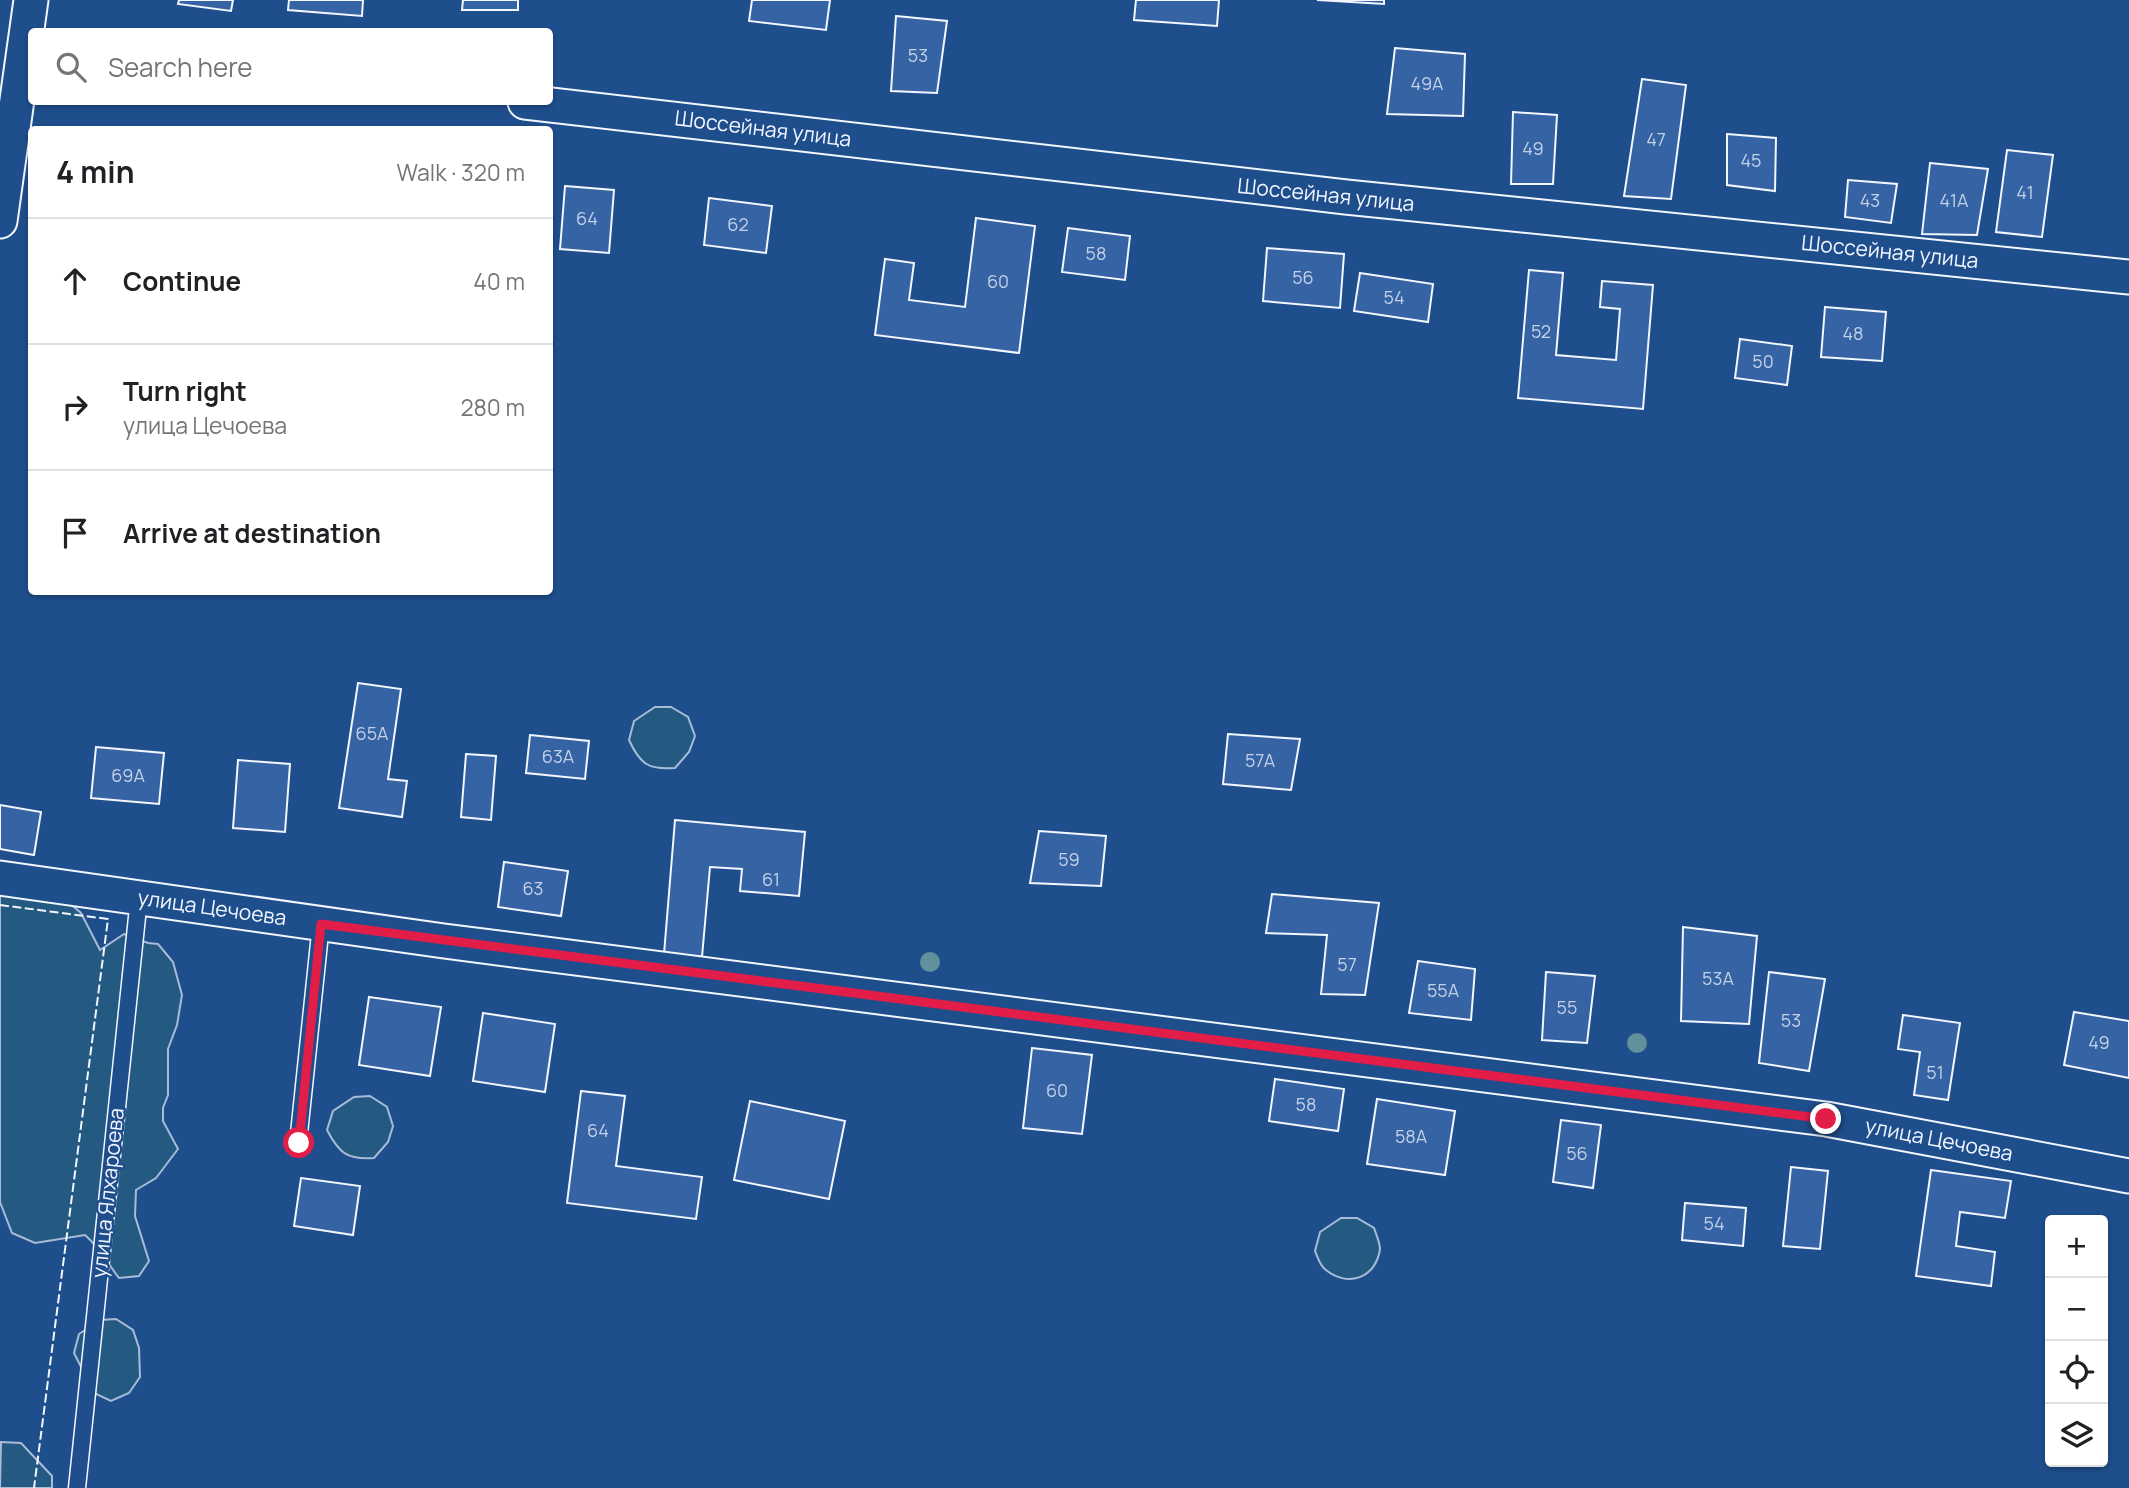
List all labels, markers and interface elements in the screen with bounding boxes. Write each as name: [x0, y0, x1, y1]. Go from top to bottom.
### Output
search box: [28, 28, 553, 105]
house number: 53: [908, 43, 928, 67]
icon: search: [52, 48, 90, 86]
text: Search here: [108, 49, 253, 85]
house number: 49А: [1410, 71, 1444, 95]
street label: Шоссейная улица: [673, 103, 853, 153]
house number: 47: [1646, 127, 1666, 151]
house number: 49: [1522, 136, 1544, 160]
house number: 45: [1740, 148, 1762, 172]
text: 4 min: [56, 151, 134, 192]
text: Walk · 320 m: [397, 156, 525, 188]
street label: Шоссейная улица: [1236, 171, 1416, 217]
house number: 41: [2016, 180, 2034, 204]
house number: 43: [1860, 188, 1880, 212]
house number: 41А: [1939, 188, 1969, 212]
house number: 64: [576, 206, 598, 230]
house number: 62: [727, 212, 749, 236]
street label: Шоссейная улица: [1800, 228, 1980, 274]
house number: 58: [1086, 241, 1106, 265]
icon: ahead: [56, 262, 94, 300]
text: Continue: [123, 263, 241, 299]
text: 40 m: [473, 265, 525, 297]
house number: 56: [1292, 265, 1314, 289]
house number: 60: [987, 269, 1009, 293]
house number: 54: [1383, 285, 1405, 309]
house number: 52: [1531, 319, 1551, 343]
house number: 48: [1842, 321, 1864, 345]
house number: 50: [1752, 349, 1774, 373]
text: Turn right: [123, 373, 247, 409]
icon: right: [56, 388, 94, 426]
text: 280 m: [460, 391, 525, 423]
text: улица Цечоева: [123, 409, 287, 441]
icon: arrive: [56, 514, 94, 552]
text: Arrive at destination: [123, 515, 381, 551]
house number: 65А: [356, 721, 389, 745]
house number: 63А: [542, 744, 575, 768]
house number: 57А: [1245, 748, 1276, 772]
house number: 69А: [111, 763, 145, 787]
house number: 59: [1058, 847, 1080, 871]
house number: 61: [762, 867, 780, 891]
house number: 63: [522, 876, 544, 900]
street label: улица Цечоева: [136, 883, 288, 931]
house number: 57: [1337, 952, 1357, 976]
house number: 53А: [1702, 966, 1734, 990]
house number: 55А: [1427, 978, 1460, 1002]
house number: 55: [1557, 995, 1577, 1019]
house number: 53: [1781, 1008, 1801, 1032]
house number: 49: [2088, 1030, 2110, 1054]
house number: 51: [1926, 1060, 1944, 1084]
house number: 60: [1046, 1078, 1068, 1102]
house number: 58: [1296, 1092, 1316, 1116]
route end: [1810, 1103, 1841, 1134]
street label: улица Ялхароева: [84, 1106, 130, 1279]
street label: улица Цечоева: [1863, 1111, 2015, 1167]
house number: 64: [587, 1118, 609, 1142]
house number: 58А: [1395, 1124, 1428, 1148]
route start: [283, 1127, 314, 1158]
house number: 56: [1566, 1141, 1588, 1165]
house number: 54: [1703, 1211, 1725, 1235]
map controls: [2045, 1215, 2108, 1467]
button: +: [2045, 1215, 2108, 1278]
button: −: [2045, 1278, 2108, 1341]
button: locate: [2045, 1341, 2108, 1404]
button: layers: [2045, 1404, 2108, 1467]

